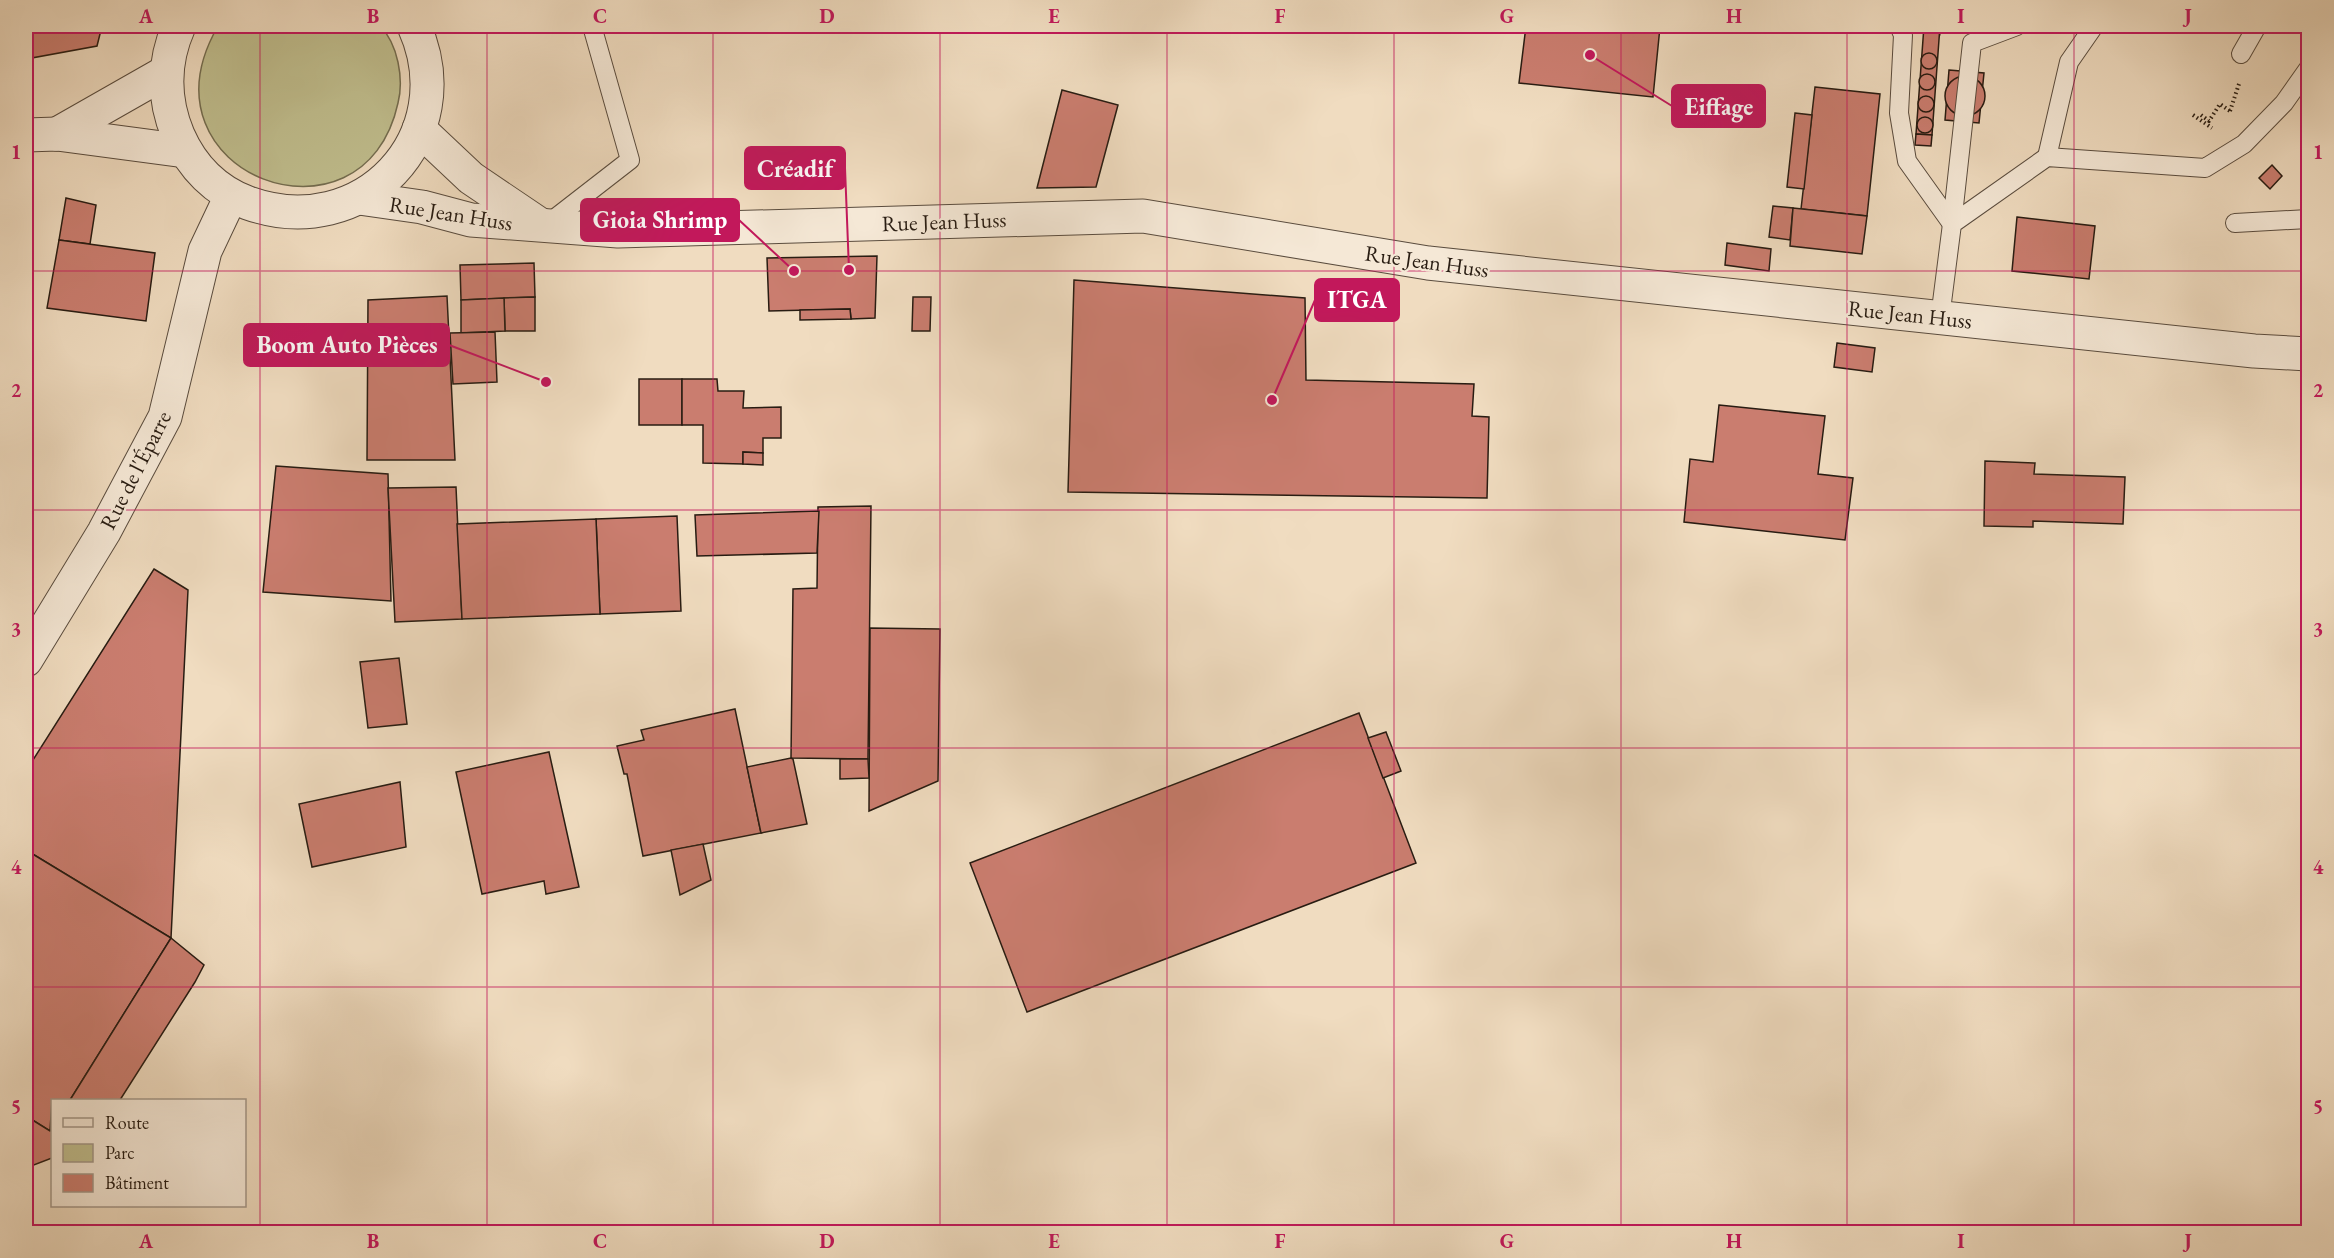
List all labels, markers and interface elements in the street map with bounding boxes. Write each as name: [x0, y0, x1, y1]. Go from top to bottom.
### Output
text: A: [138, 3, 154, 29]
text: B: [367, 3, 379, 29]
text: C: [593, 3, 607, 29]
text: D: [819, 3, 835, 29]
text: E: [1048, 3, 1060, 29]
text: F: [1275, 3, 1286, 29]
text: G: [1500, 3, 1514, 29]
text: H: [1726, 3, 1742, 29]
text: I: [1957, 3, 1965, 29]
text: J: [2182, 3, 2192, 29]
callout: Eiffage: [1672, 85, 1765, 127]
text: Eiffage: [1685, 91, 1753, 123]
text: 1: [11, 139, 21, 165]
text: 1: [2313, 139, 2323, 165]
callout: Créadif: [745, 147, 845, 189]
text: Créadif: [757, 153, 836, 184]
street label: Rue Jean Huss: [387, 189, 515, 238]
callout: Gioia Shrimp: [581, 199, 739, 241]
text: Gioia Shrimp: [593, 204, 727, 235]
street label: Rue Jean Huss: [881, 205, 1007, 238]
street label: Rue Jean Huss: [1363, 238, 1491, 285]
callout: ITGA: [1315, 279, 1399, 321]
text: ITGA: [1327, 284, 1387, 315]
street label: Rue Jean Huss: [1846, 294, 1973, 335]
callout: Boom Auto Pièces: [244, 324, 449, 366]
text: Boom Auto Pièces: [256, 329, 438, 360]
text: 2: [11, 377, 22, 403]
text: 2: [2313, 377, 2324, 403]
street label: Rue de l'Éparre: [93, 406, 178, 535]
text: 3: [11, 616, 21, 642]
text: 3: [2313, 616, 2323, 642]
text: 4: [11, 854, 22, 880]
text: 4: [2313, 854, 2324, 880]
text: 5: [11, 1093, 21, 1119]
text: 5: [2313, 1093, 2323, 1119]
legend: [51, 1099, 246, 1207]
text: Route: [105, 1111, 149, 1134]
text: Parc: [105, 1141, 135, 1164]
text: Bâtiment: [105, 1171, 169, 1194]
text: A: [138, 1228, 154, 1254]
text: B: [367, 1228, 379, 1254]
text: C: [593, 1228, 607, 1254]
text: D: [819, 1228, 835, 1254]
text: E: [1048, 1228, 1060, 1254]
text: F: [1275, 1228, 1286, 1254]
text: G: [1500, 1228, 1514, 1254]
text: H: [1726, 1228, 1742, 1254]
text: I: [1957, 1228, 1965, 1254]
text: J: [2182, 1228, 2192, 1254]

